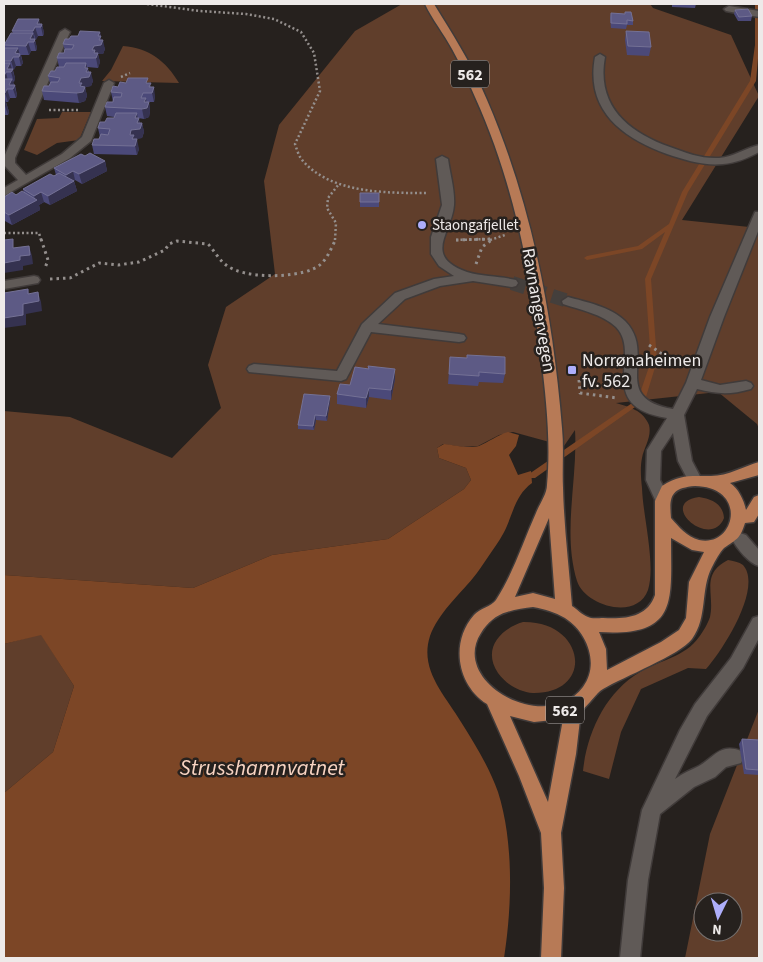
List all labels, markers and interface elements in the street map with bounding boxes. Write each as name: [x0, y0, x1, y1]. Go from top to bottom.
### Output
road number: 562: [451, 61, 489, 88]
place label: Staongafjellet: [432, 215, 519, 236]
marker: Staongafjellet: [416, 219, 428, 231]
street label: Ravnangervegen: [515, 246, 562, 374]
place label: Norrønaheimen fv. 562: [582, 348, 701, 394]
marker: Norrønaheimen fv. 562: [566, 364, 578, 376]
road number: 562: [546, 696, 584, 724]
water label: Strusshamnvatnet: [180, 752, 345, 784]
north arrow: [693, 892, 743, 942]
text: N: [711, 919, 722, 939]

